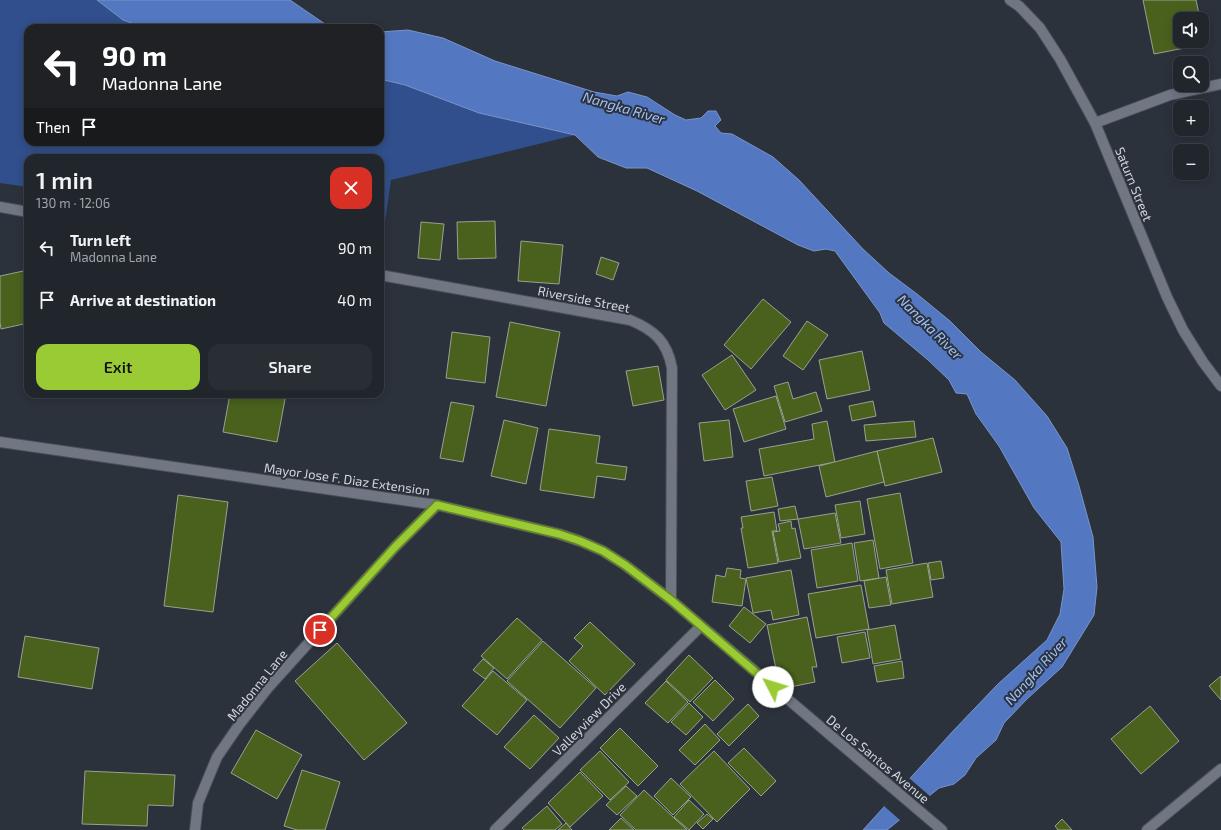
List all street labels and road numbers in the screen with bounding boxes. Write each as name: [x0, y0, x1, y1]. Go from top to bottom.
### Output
street label: Saturn Street: [1112, 145, 1156, 223]
street label: Riverside Street: [537, 282, 631, 316]
street label: Mayor Jose F. Diaz Extension: [263, 459, 431, 499]
street label: Madonna Lane: [223, 646, 291, 724]
street label: Valleyview Drive: [549, 679, 629, 759]
street label: De Los Santos Avenue: [823, 711, 933, 807]

